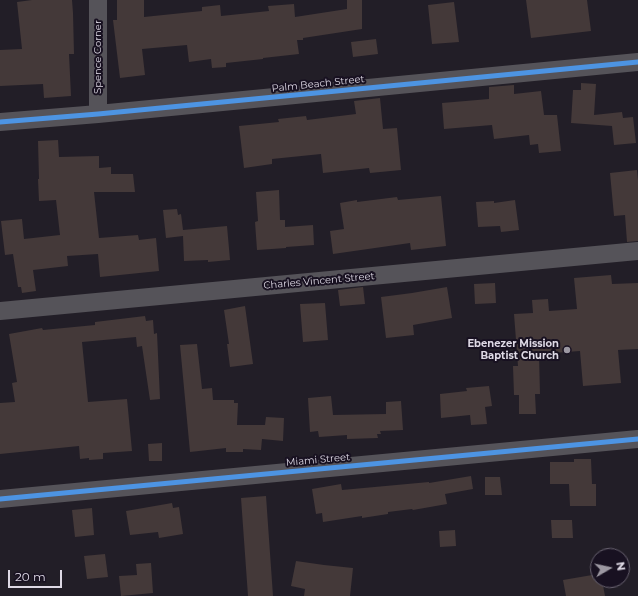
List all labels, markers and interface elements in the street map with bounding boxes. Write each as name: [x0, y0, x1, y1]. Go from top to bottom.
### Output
street label: Spence Corner: [92, 20, 104, 94]
street label: Palm Beach Street: [271, 73, 365, 95]
street label: Charles Vincent Street: [263, 270, 375, 292]
place label: Ebenezer Mission Baptist Church: [467, 338, 559, 362]
marker: Ebenezer Mission Baptist Church: [562, 345, 572, 355]
street label: Miami Street: [285, 451, 351, 469]
north arrow: [590, 548, 630, 588]
text: N: [613, 561, 628, 572]
scale bar: [10, 562, 64, 588]
text: 20 m: [15, 569, 46, 584]

